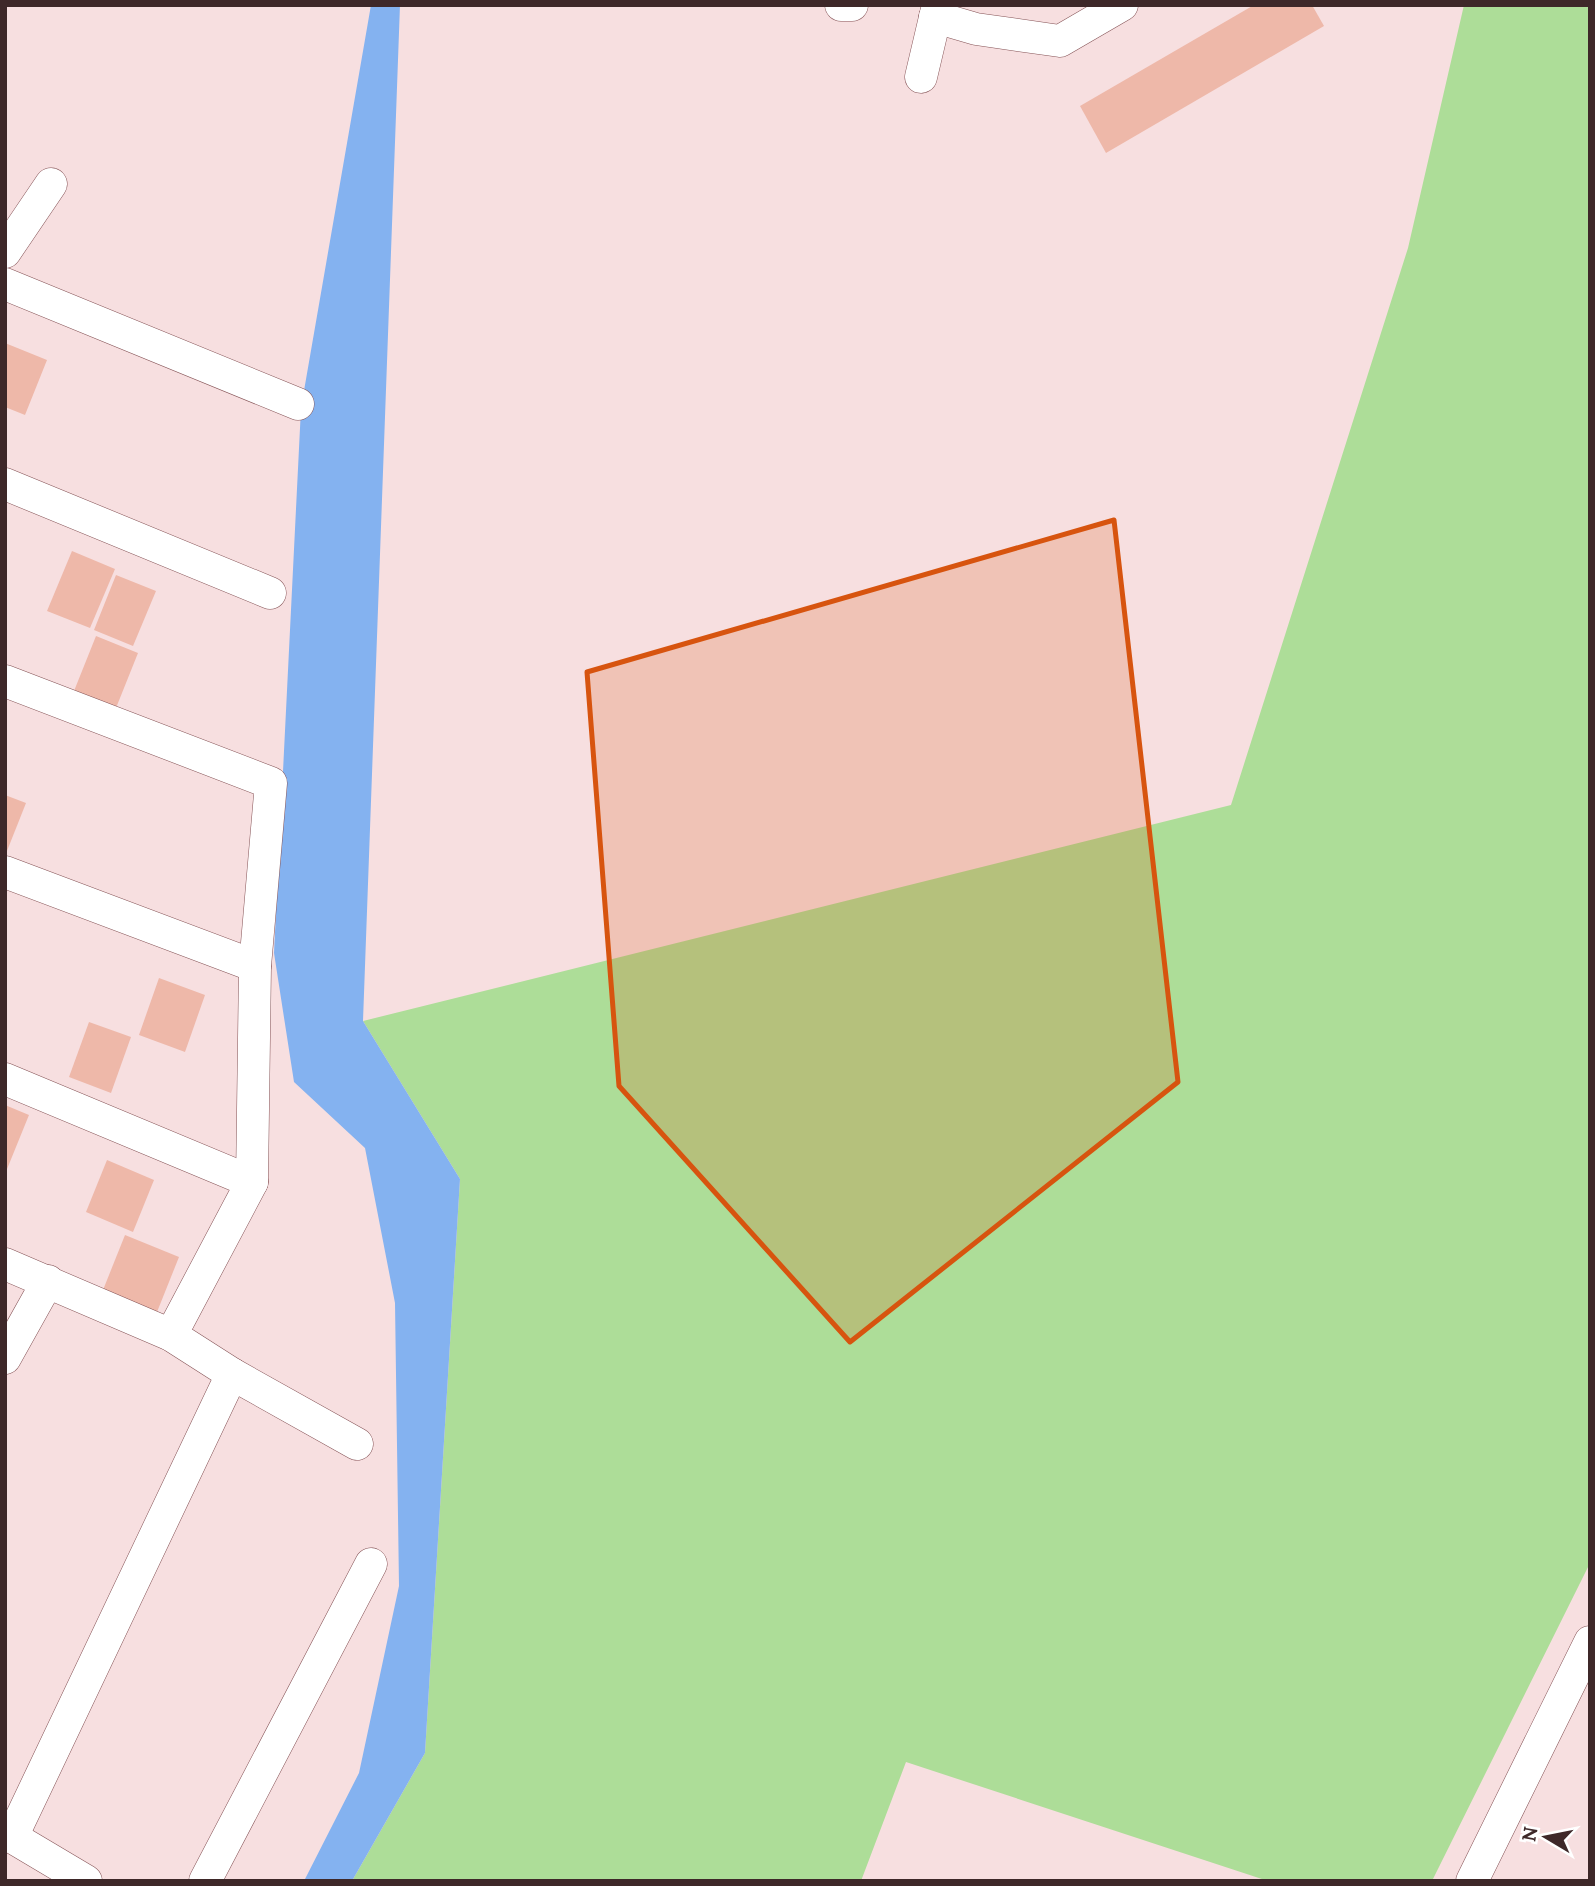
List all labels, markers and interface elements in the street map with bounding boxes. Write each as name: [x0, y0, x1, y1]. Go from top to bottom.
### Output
north arrow: [1511, 1802, 1581, 1872]
text: N: [1516, 1824, 1542, 1843]

